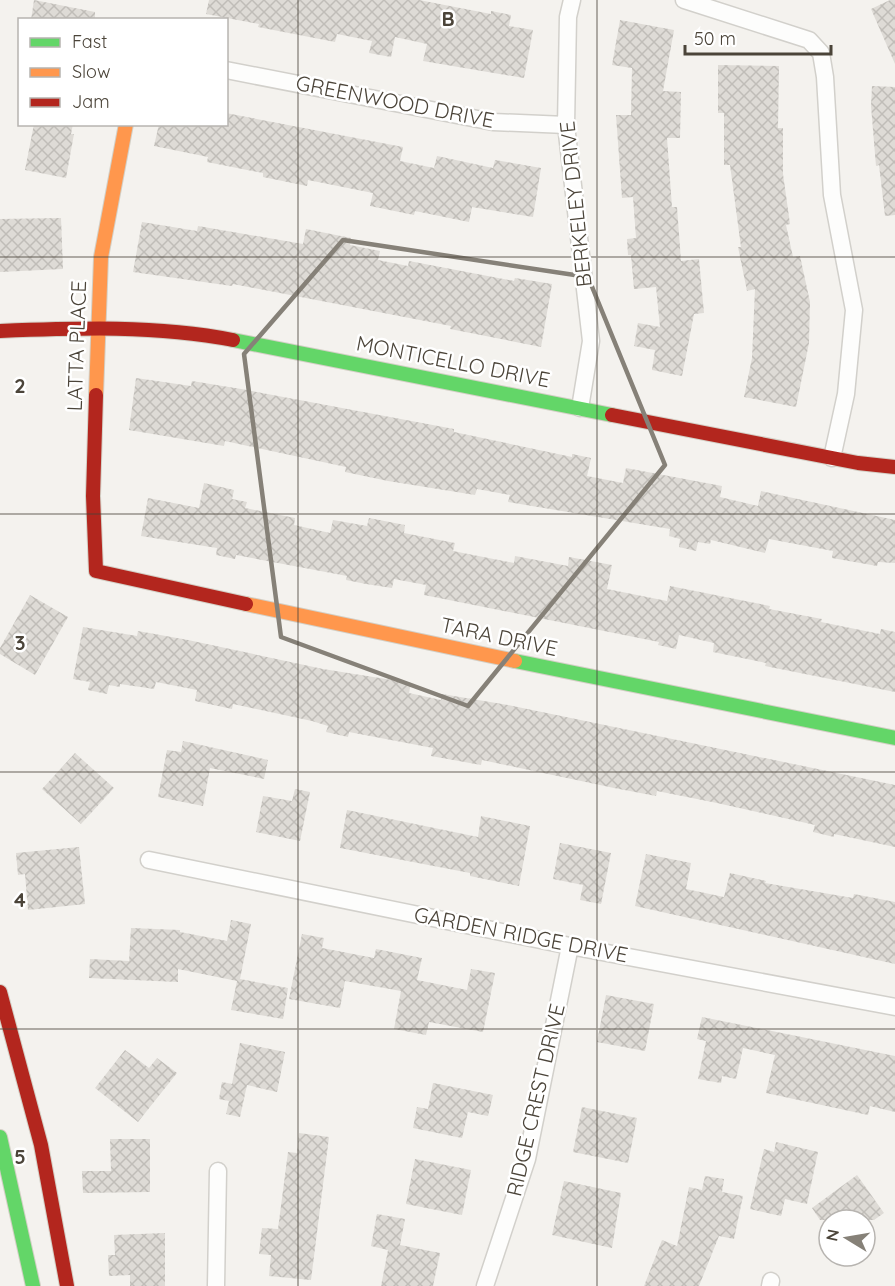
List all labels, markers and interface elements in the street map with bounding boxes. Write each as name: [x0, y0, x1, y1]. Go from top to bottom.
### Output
text: B: [441, 6, 455, 31]
legend: [18, 18, 228, 126]
scale bar: [685, 18, 830, 56]
text: 50 m: [694, 27, 736, 50]
text: Fast: [72, 30, 107, 53]
text: Slow: [72, 60, 110, 83]
street label: GREENWOOD DRIVE: [294, 69, 496, 133]
text: Jam: [72, 90, 110, 113]
street label: BERKELEY DRIVE: [553, 120, 597, 288]
street label: LATTA PLACE: [61, 280, 91, 412]
street label: MONTICELLO DRIVE: [354, 330, 552, 393]
text: 2: [14, 373, 26, 398]
street label: TARA DRIVE: [438, 611, 560, 661]
text: 3: [15, 630, 25, 655]
text: 4: [14, 887, 26, 912]
street label: GARDEN RIDGE DRIVE: [412, 901, 630, 968]
street label: RIDGE CREST DRIVE: [500, 1001, 570, 1199]
text: 5: [14, 1144, 26, 1169]
north arrow: [817, 1208, 877, 1268]
text: N: [821, 1227, 843, 1243]

